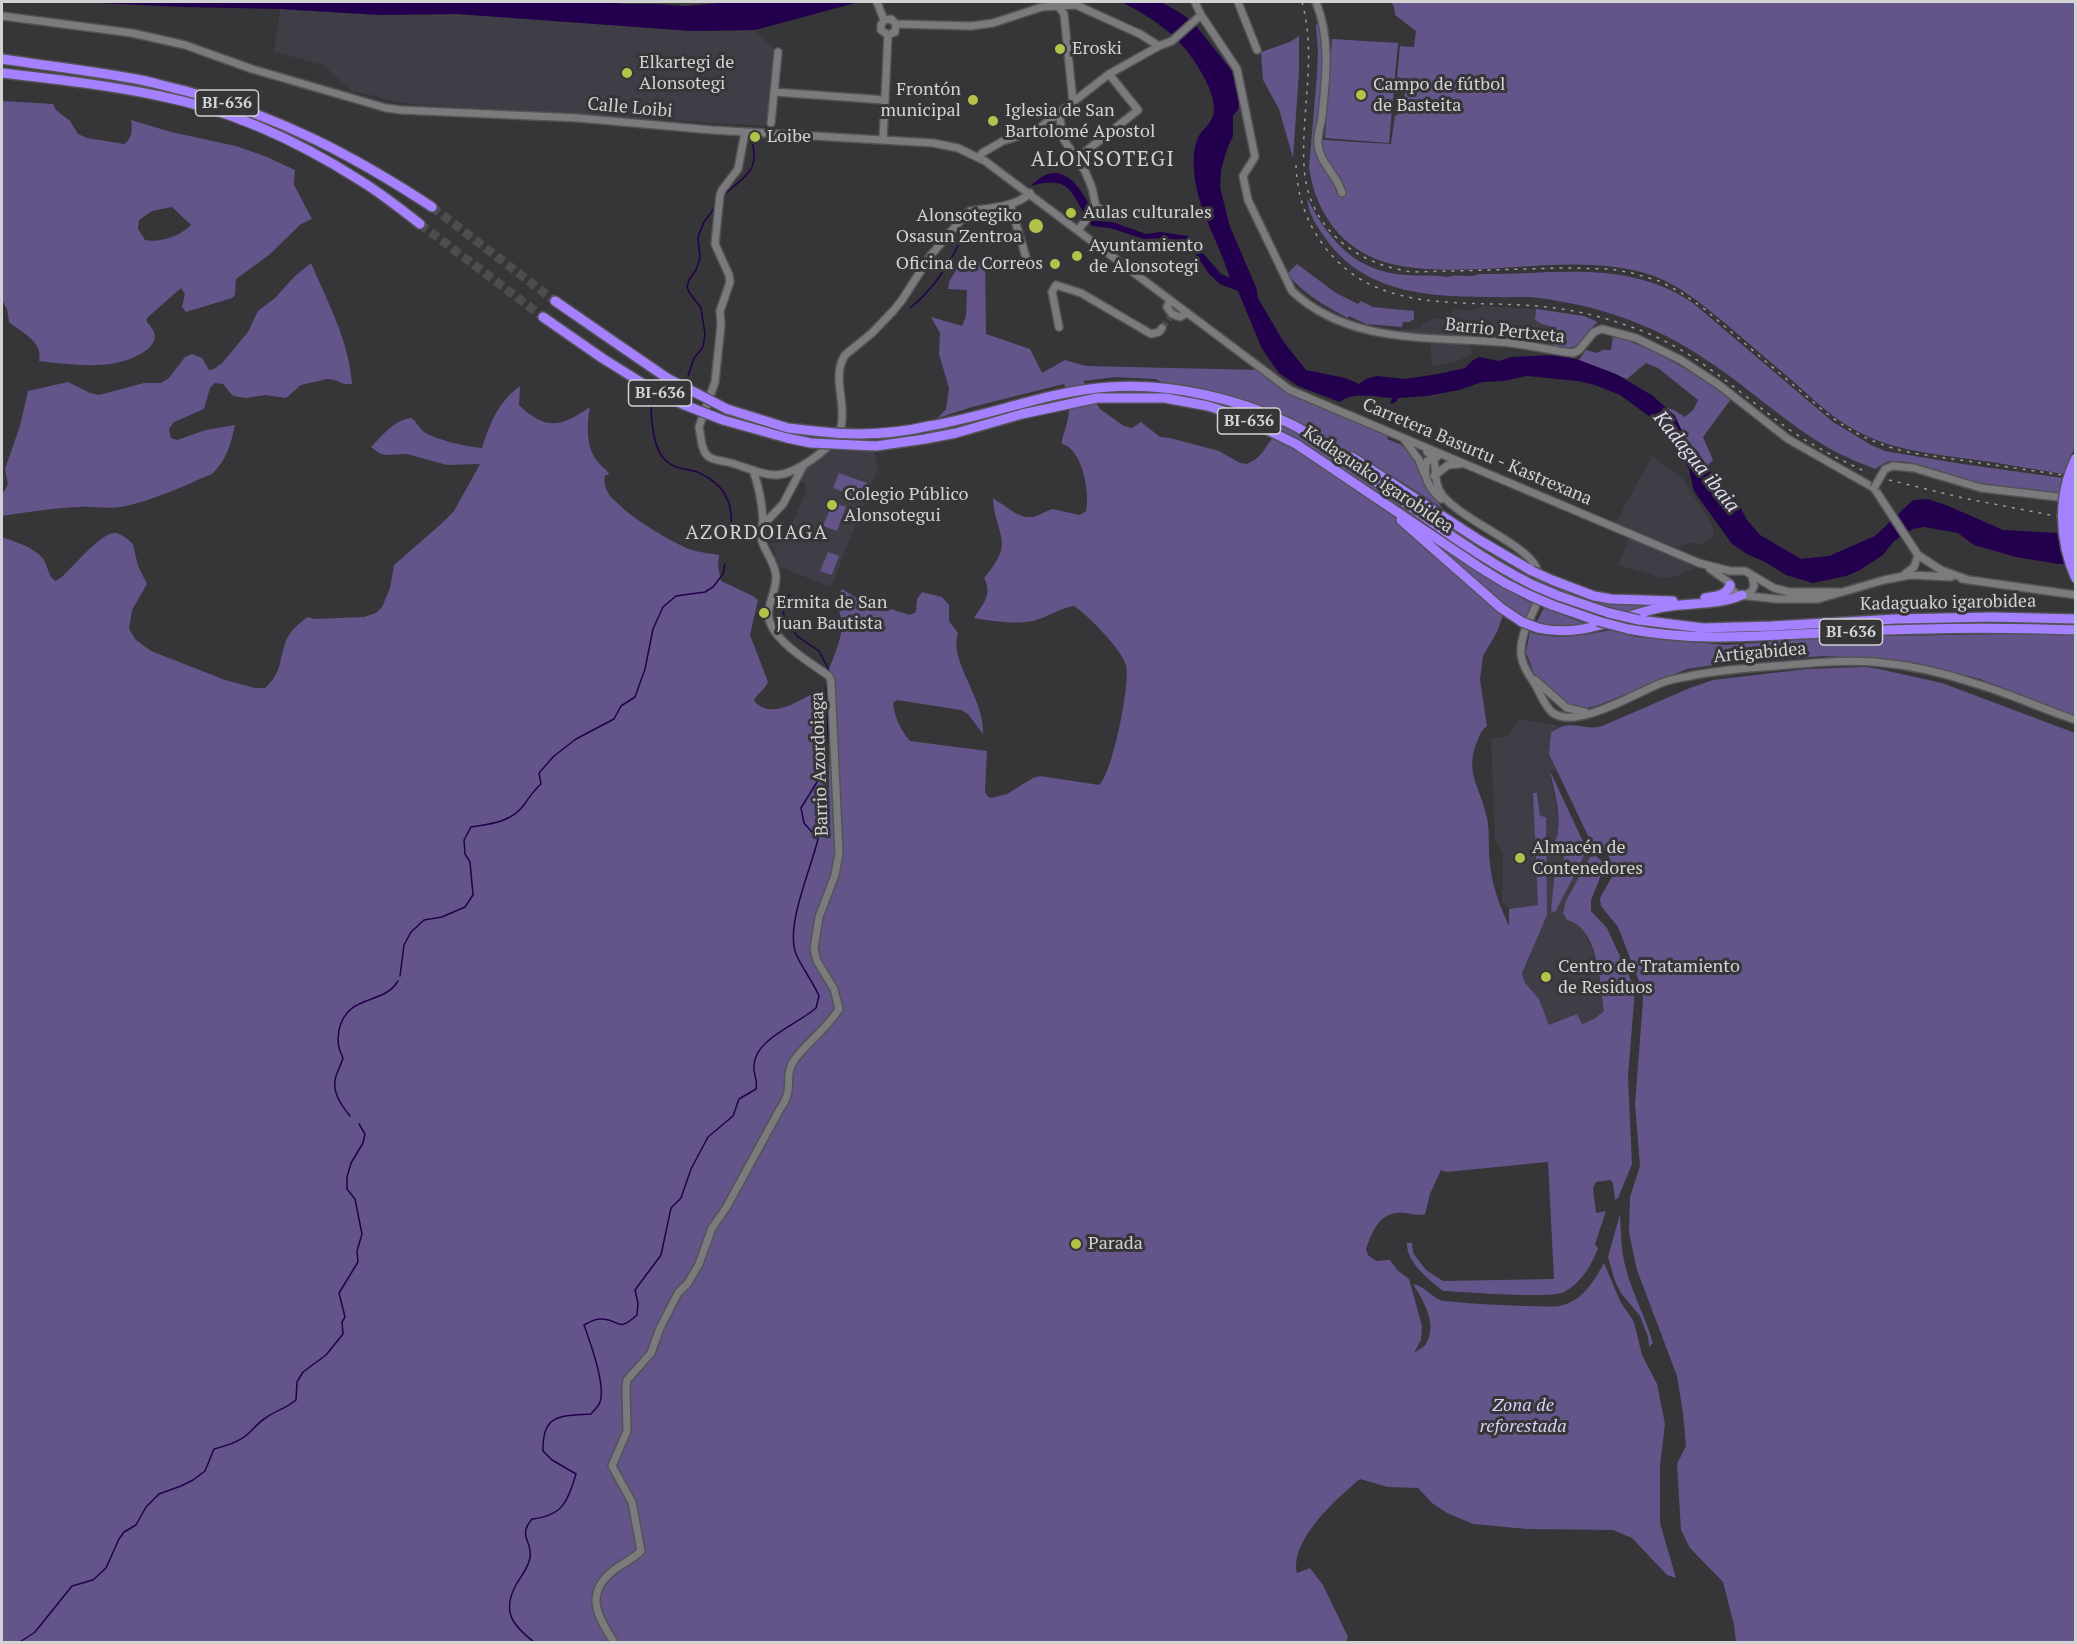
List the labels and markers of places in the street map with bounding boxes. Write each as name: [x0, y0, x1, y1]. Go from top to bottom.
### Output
place label: Eroski: [1072, 38, 1122, 60]
marker: Eroski: [1053, 42, 1067, 56]
place label: Elkartegi de Alonsotegi: [639, 52, 734, 94]
marker: Elkartegi de Alonsotegi: [620, 66, 634, 80]
place label: Campo de fútbol de Basteita: [1373, 74, 1505, 116]
place label: Frontón municipal: [881, 79, 961, 122]
marker: Campo de fútbol de Basteita: [1354, 88, 1368, 102]
marker: Frontón municipal: [966, 93, 980, 107]
place label: Iglesia de San Bartolomé Apostol: [1005, 100, 1155, 142]
marker: Iglesia de San Bartolomé Apostol: [986, 114, 1000, 128]
place label: Loibe: [767, 126, 811, 148]
marker: Loibe: [748, 130, 762, 144]
place label: Aulas culturales: [1083, 202, 1212, 224]
place label: Alonsotegiko Osasun Zentroa: [896, 205, 1022, 248]
marker: Aulas culturales: [1064, 206, 1078, 220]
marker: Alonsotegiko Osasun Zentroa: [1027, 217, 1045, 235]
place label: Ayuntamiento de Alonsotegi: [1089, 235, 1203, 278]
marker: Ayuntamiento de Alonsotegi: [1070, 249, 1084, 263]
place label: Oficina de Correos: [896, 253, 1043, 275]
marker: Oficina de Correos: [1048, 257, 1062, 271]
place label: Colegio Público Alonsotegui: [844, 484, 969, 526]
marker: Colegio Público Alonsotegui: [825, 498, 839, 512]
place label: Ermita de San Juan Bautista: [776, 592, 887, 634]
marker: Ermita de San Juan Bautista: [757, 606, 771, 620]
place label: Almacén de Contenedores: [1532, 837, 1643, 880]
marker: Almacén de Contenedores: [1513, 851, 1527, 865]
place label: Centro de Tratamiento de Residuos: [1558, 956, 1740, 998]
marker: Centro de Tratamiento de Residuos: [1539, 970, 1553, 984]
place label: Parada: [1088, 1233, 1143, 1255]
marker: Parada: [1069, 1237, 1083, 1251]

